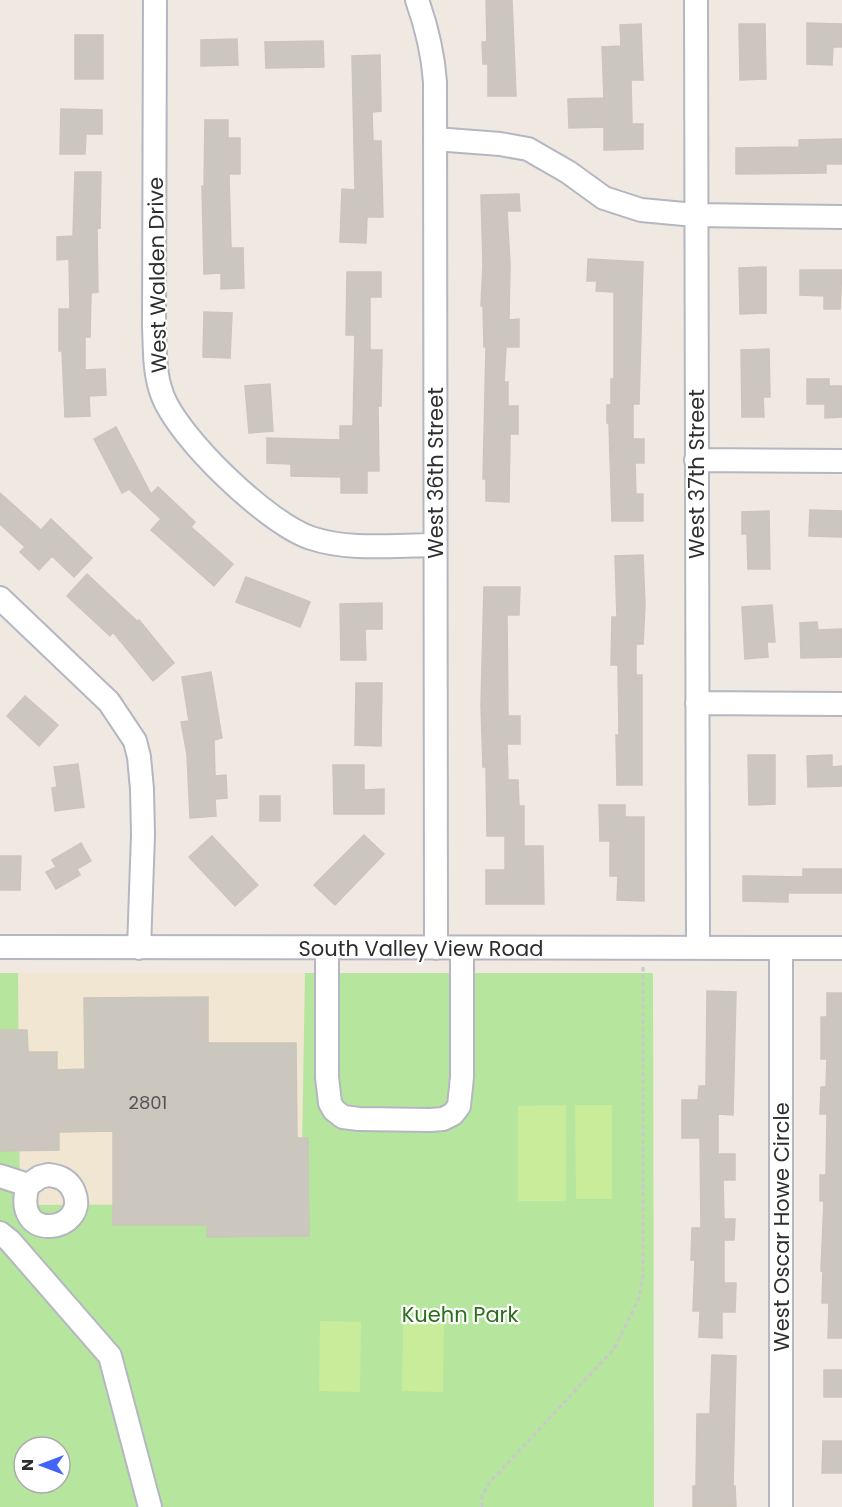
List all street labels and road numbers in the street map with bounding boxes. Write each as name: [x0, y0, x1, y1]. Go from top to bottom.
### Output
street label: West Walden Drive: [141, 177, 173, 373]
street label: West 36th Street: [421, 387, 450, 559]
street label: West 37th Street: [682, 389, 711, 559]
street label: South Valley View Road: [299, 934, 543, 963]
street label: West Oscar Howe Circle: [767, 1102, 796, 1352]

